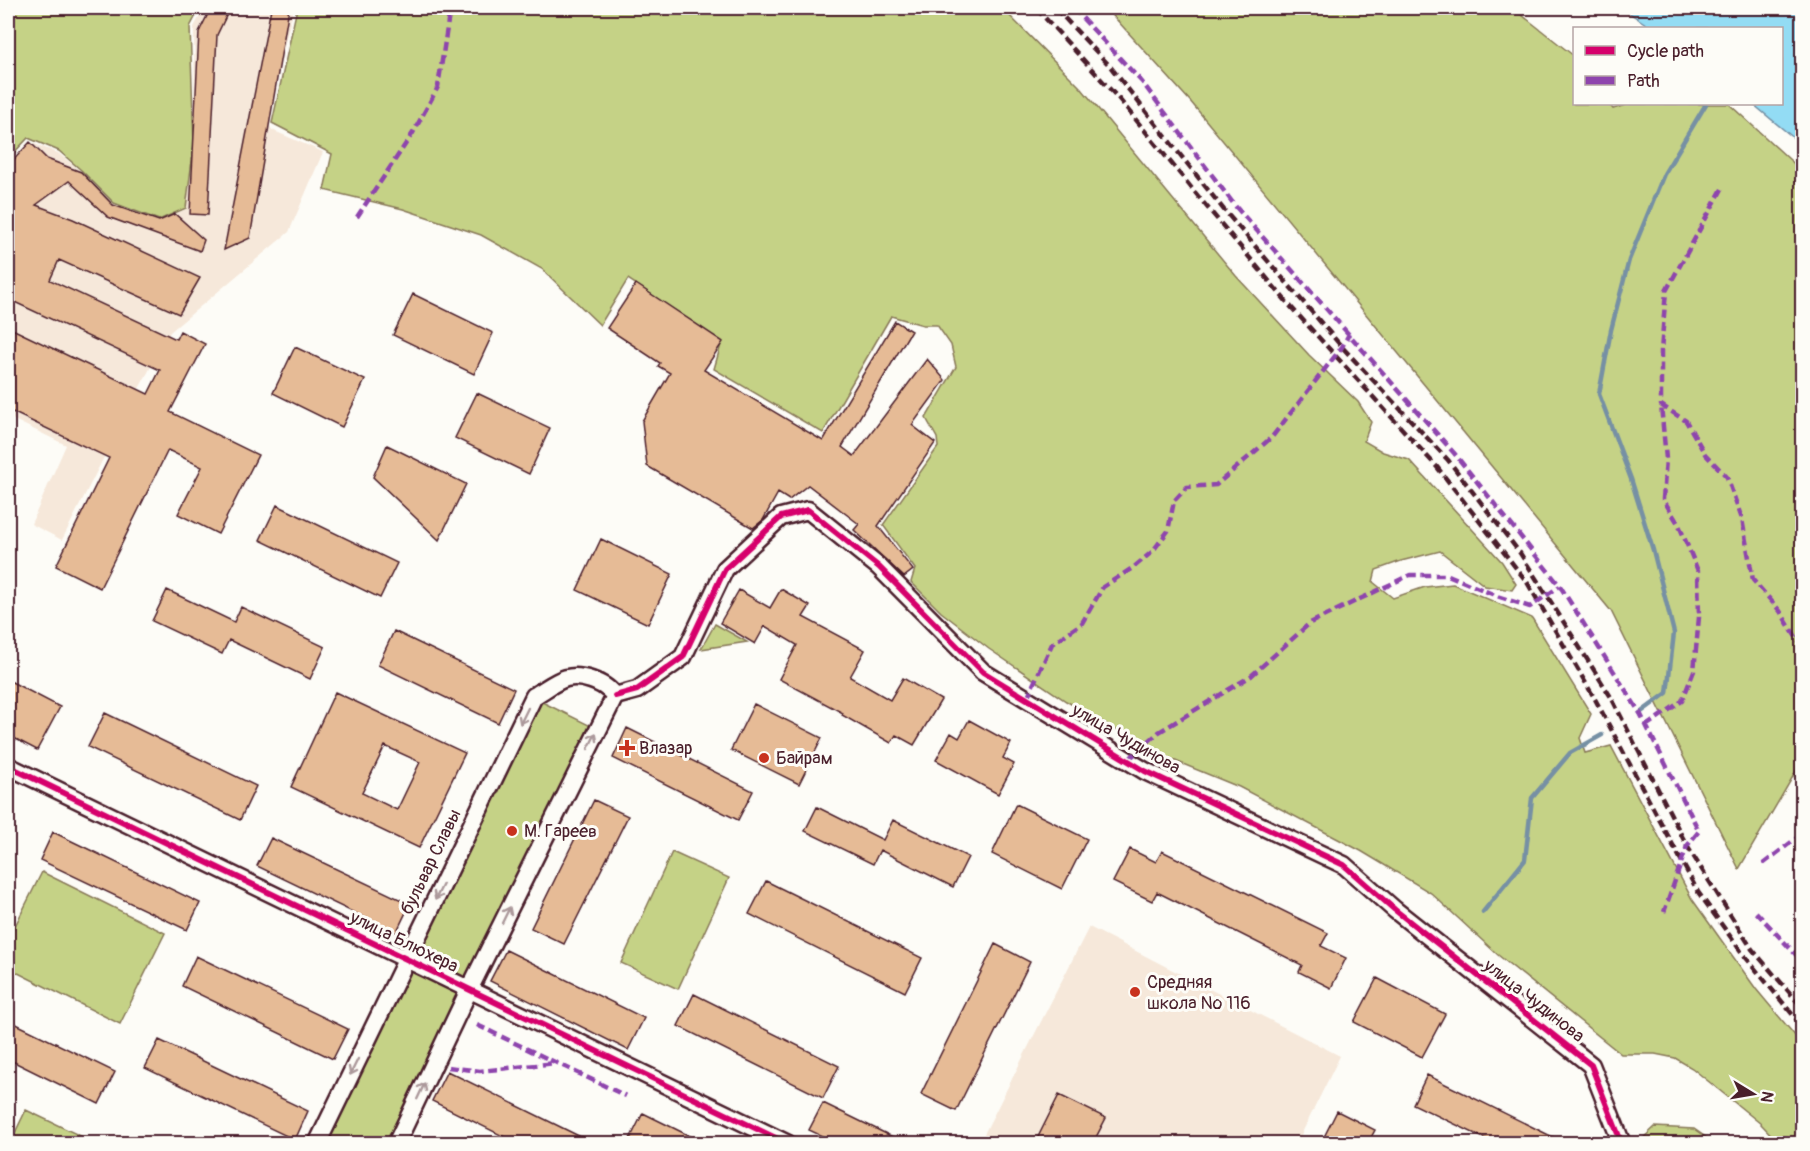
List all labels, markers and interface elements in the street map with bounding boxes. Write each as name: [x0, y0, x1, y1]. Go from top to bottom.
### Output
legend: [1573, 27, 1783, 105]
text: Cycle path: [1627, 40, 1704, 63]
text: Path: [1627, 70, 1660, 93]
street label: улица Чудинова: [1067, 698, 1185, 779]
one-way arrow: [518, 707, 530, 725]
one-way arrow: [587, 732, 599, 750]
place label: Влазар: [639, 737, 693, 760]
marker: Влазар: [620, 741, 634, 755]
place label: Байрам: [776, 747, 833, 770]
marker: Байрам: [757, 751, 771, 765]
street label: бульвар Славы: [396, 805, 466, 919]
place label: М. Гареев: [524, 820, 597, 843]
marker: М. Гареев: [505, 824, 519, 838]
one-way arrow: [432, 882, 444, 900]
street label: улица Блюхера: [345, 905, 462, 978]
one-way arrow: [500, 907, 512, 925]
street label: улица Чудинова: [1478, 954, 1589, 1048]
place label: Средняя школа № 116: [1147, 971, 1251, 1015]
marker: Средняя школа № 116: [1128, 985, 1142, 999]
one-way arrow: [347, 1058, 359, 1076]
north arrow: [1723, 1064, 1783, 1124]
one-way arrow: [415, 1082, 427, 1100]
text: N: [1756, 1089, 1778, 1104]

